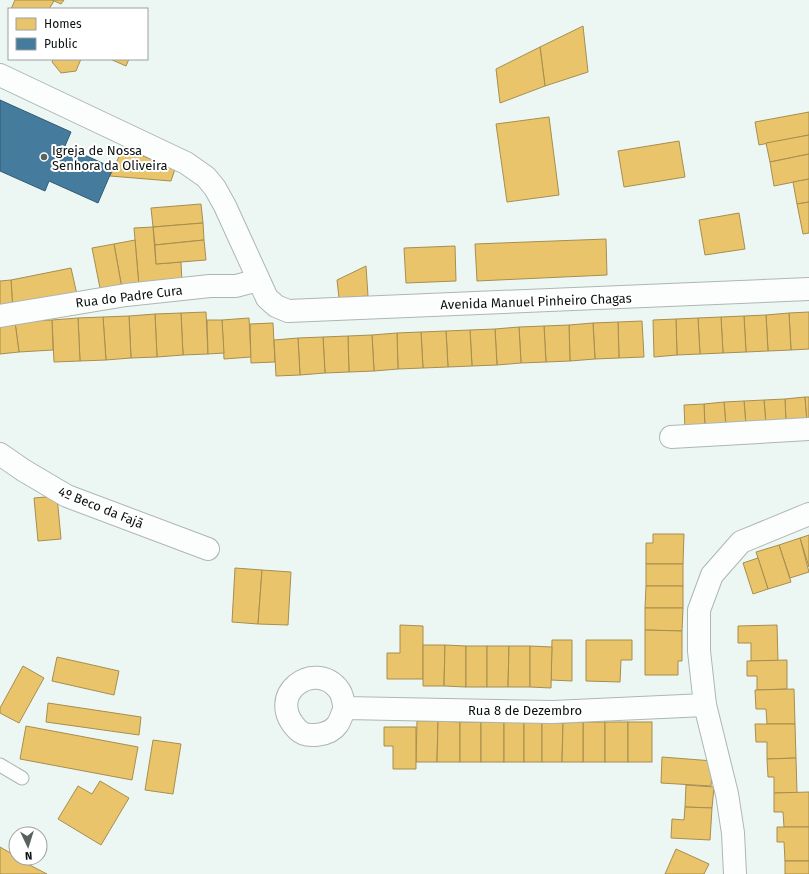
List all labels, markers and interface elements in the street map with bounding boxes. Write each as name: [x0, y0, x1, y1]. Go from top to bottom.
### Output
legend: [8, 8, 148, 60]
text: Homes: [44, 17, 82, 31]
text: Public: [44, 37, 78, 51]
place label: Igreja de Nossa Senhora da Oliveira: [52, 143, 168, 173]
marker: Igreja de Nossa Senhora da Oliveira: [39, 152, 49, 162]
street label: Rua do Padre Cura: [75, 282, 184, 311]
street label: Avenida Manuel Pinheiro Chagas: [440, 291, 632, 312]
street label: 4º Beco da Fajã: [56, 484, 146, 531]
street label: Rua 8 de Dezembro: [468, 703, 582, 718]
north arrow: [8, 826, 48, 866]
text: N: [25, 849, 33, 862]

